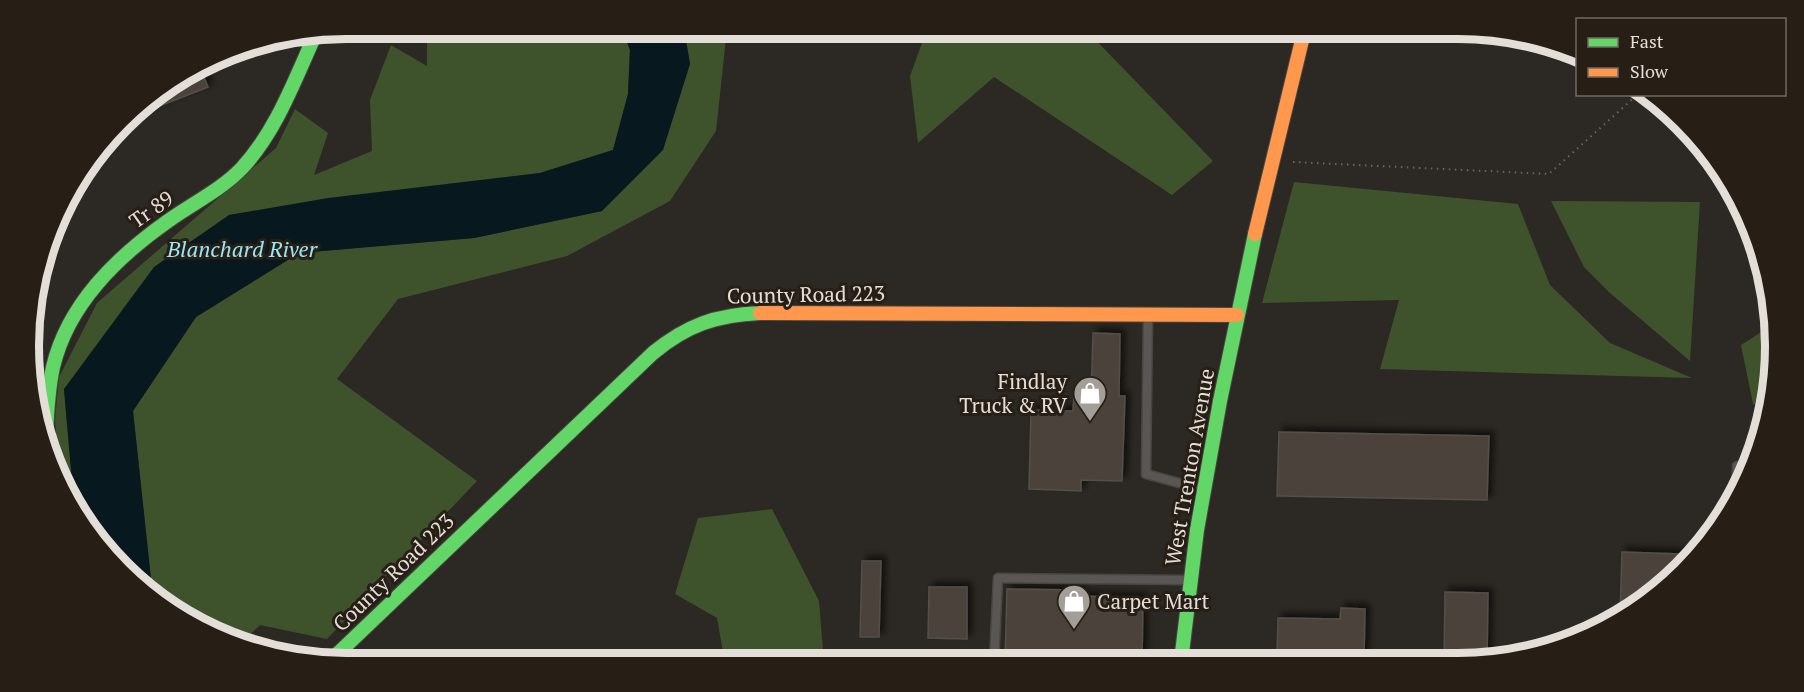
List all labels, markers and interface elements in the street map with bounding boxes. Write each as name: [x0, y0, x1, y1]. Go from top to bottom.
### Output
legend: [1576, 18, 1786, 96]
text: Fast: [1630, 29, 1664, 53]
text: Slow: [1630, 59, 1669, 83]
street label: Tr 89: [123, 184, 179, 234]
water label: Blanchard River: [166, 234, 319, 263]
street label: County Road 223: [727, 279, 885, 309]
street label: West Trenton Avenue: [1158, 366, 1220, 568]
place label: Findlay Truck & RV: [959, 367, 1068, 419]
shop icon: Findlay Truck & RV: [1072, 375, 1108, 422]
street label: County Road 223: [326, 507, 460, 637]
shop icon: Carpet Mart: [1056, 583, 1092, 630]
place label: Carpet Mart: [1097, 587, 1209, 615]

